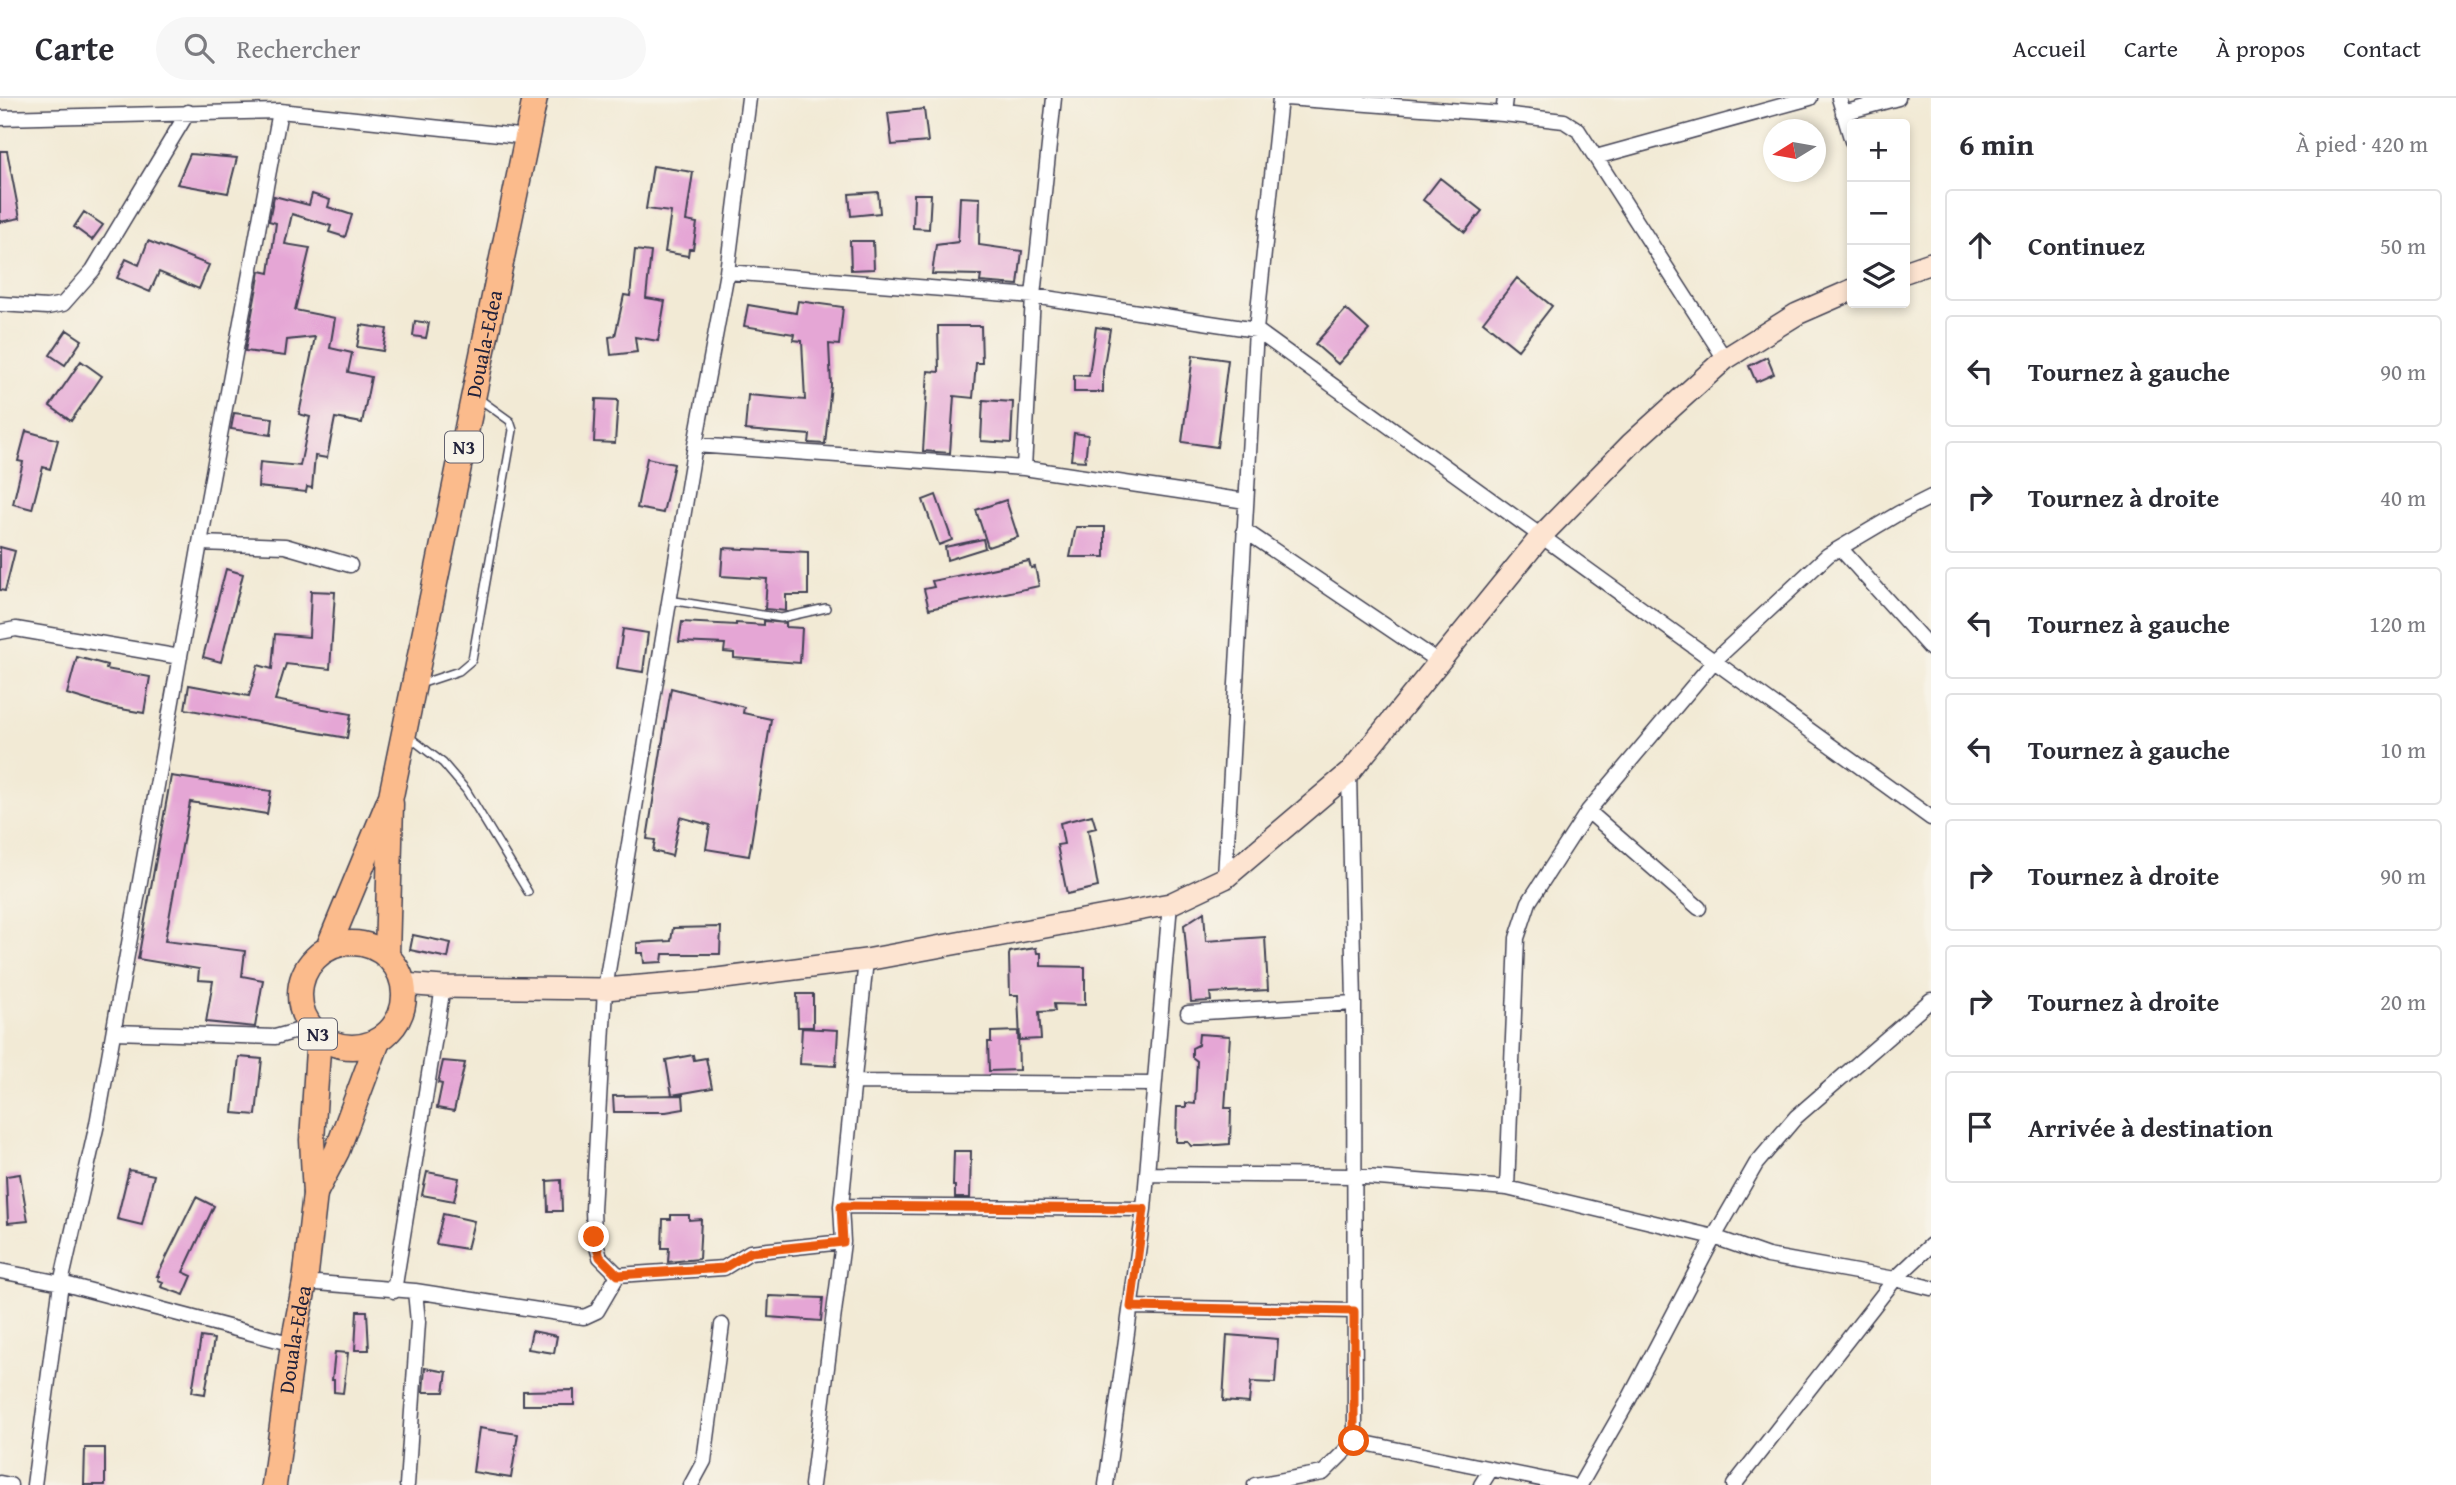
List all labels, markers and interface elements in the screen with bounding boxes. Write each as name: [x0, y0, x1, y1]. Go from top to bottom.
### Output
search box: [156, 17, 646, 80]
text: Carte: [35, 24, 114, 72]
icon: search: [180, 29, 218, 67]
text: Rechercher: [236, 29, 361, 68]
text: Accueil: [2012, 31, 2086, 66]
text: Carte: [2124, 31, 2178, 66]
text: À propos: [2216, 31, 2305, 66]
text: Contact: [2343, 31, 2421, 66]
north arrow: [1763, 119, 1826, 182]
map controls: [1847, 119, 1910, 308]
button: +: [1847, 119, 1910, 182]
text: 6 min: [1959, 122, 2034, 166]
text: À pied · 420 m: [2296, 127, 2428, 160]
button: −: [1847, 182, 1910, 245]
icon: ahead: [1961, 226, 1999, 264]
text: Continuez: [2028, 226, 2145, 265]
text: 50 m: [2380, 229, 2426, 262]
button: layers: [1847, 245, 1910, 308]
street label: Douala-Edea: [458, 287, 510, 401]
icon: left: [1961, 352, 1999, 390]
text: Tournez à gauche: [2028, 352, 2230, 391]
text: 90 m: [2380, 355, 2426, 388]
road number: N3: [445, 432, 483, 462]
icon: right: [1961, 478, 1999, 516]
text: Tournez à droite: [2028, 478, 2219, 517]
text: 40 m: [2380, 481, 2426, 514]
icon: left: [1961, 604, 1999, 642]
text: Tournez à gauche: [2028, 604, 2230, 643]
text: 120 m: [2369, 607, 2426, 640]
icon: left: [1961, 730, 1999, 768]
text: Tournez à gauche: [2028, 730, 2230, 769]
text: 10 m: [2380, 733, 2426, 766]
icon: right: [1961, 856, 1999, 894]
text: Tournez à droite: [2028, 856, 2219, 895]
text: 90 m: [2380, 859, 2426, 892]
icon: right: [1961, 982, 1999, 1020]
text: Tournez à droite: [2028, 982, 2219, 1021]
text: 20 m: [2380, 985, 2426, 1018]
road number: N3: [299, 1018, 337, 1050]
icon: arrive: [1961, 1108, 1999, 1146]
text: Arrivée à destination: [2028, 1108, 2273, 1147]
route end: [578, 1221, 609, 1252]
street label: Douala-Edea: [270, 1283, 319, 1396]
route start: [1338, 1425, 1369, 1456]

